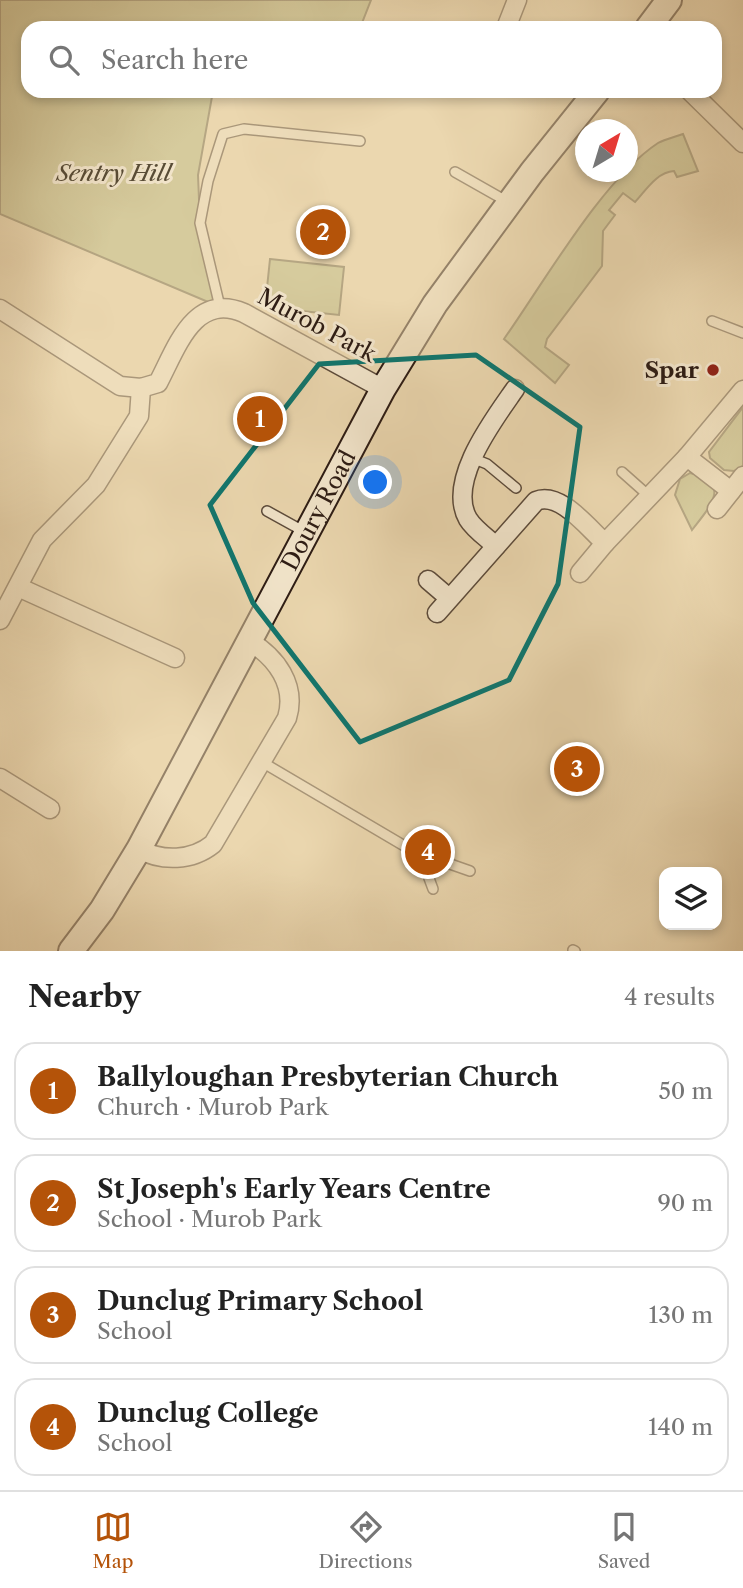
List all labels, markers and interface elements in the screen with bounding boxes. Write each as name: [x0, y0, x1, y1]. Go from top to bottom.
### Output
search box: [21, 21, 722, 98]
icon: search: [45, 41, 83, 79]
text: Search here: [101, 44, 248, 76]
north arrow: [575, 119, 638, 182]
park label: Sentry Hill: [55, 159, 174, 187]
pin: 2: [300, 206, 346, 258]
street label: Murob Park: [253, 282, 383, 369]
place label: Spar: [644, 356, 700, 384]
marker: Spar: [705, 362, 721, 378]
pin: 1: [237, 393, 283, 445]
street label: Doury Road: [275, 446, 362, 575]
your location: [358, 465, 392, 499]
pin: 3: [554, 743, 600, 795]
pin: 4: [405, 826, 451, 878]
map controls: [659, 867, 722, 930]
button: layers: [659, 867, 722, 930]
text: Nearby: [28, 978, 141, 1015]
text: 4 results: [624, 983, 715, 1011]
text: Ballyloughan Presbyterian Church: [97, 1061, 559, 1093]
text: 1: [48, 1077, 58, 1105]
text: 50 m: [658, 1077, 713, 1105]
text: Church · Murob Park: [97, 1093, 328, 1121]
text: St Joseph's Early Years Centre: [97, 1173, 491, 1205]
text: 2: [46, 1189, 60, 1217]
text: 90 m: [657, 1189, 713, 1217]
text: School · Murob Park: [97, 1205, 322, 1233]
text: Dunclug Primary School: [97, 1285, 423, 1317]
text: 3: [47, 1301, 60, 1329]
text: 130 m: [649, 1301, 713, 1329]
text: School: [97, 1317, 172, 1345]
text: Dunclug College: [97, 1397, 319, 1429]
text: 4: [46, 1413, 60, 1441]
text: 140 m: [648, 1413, 713, 1441]
text: School: [97, 1429, 172, 1457]
tab: Map: [93, 1508, 133, 1573]
tab: Directions: [319, 1508, 412, 1573]
tab: Saved: [598, 1508, 650, 1573]

